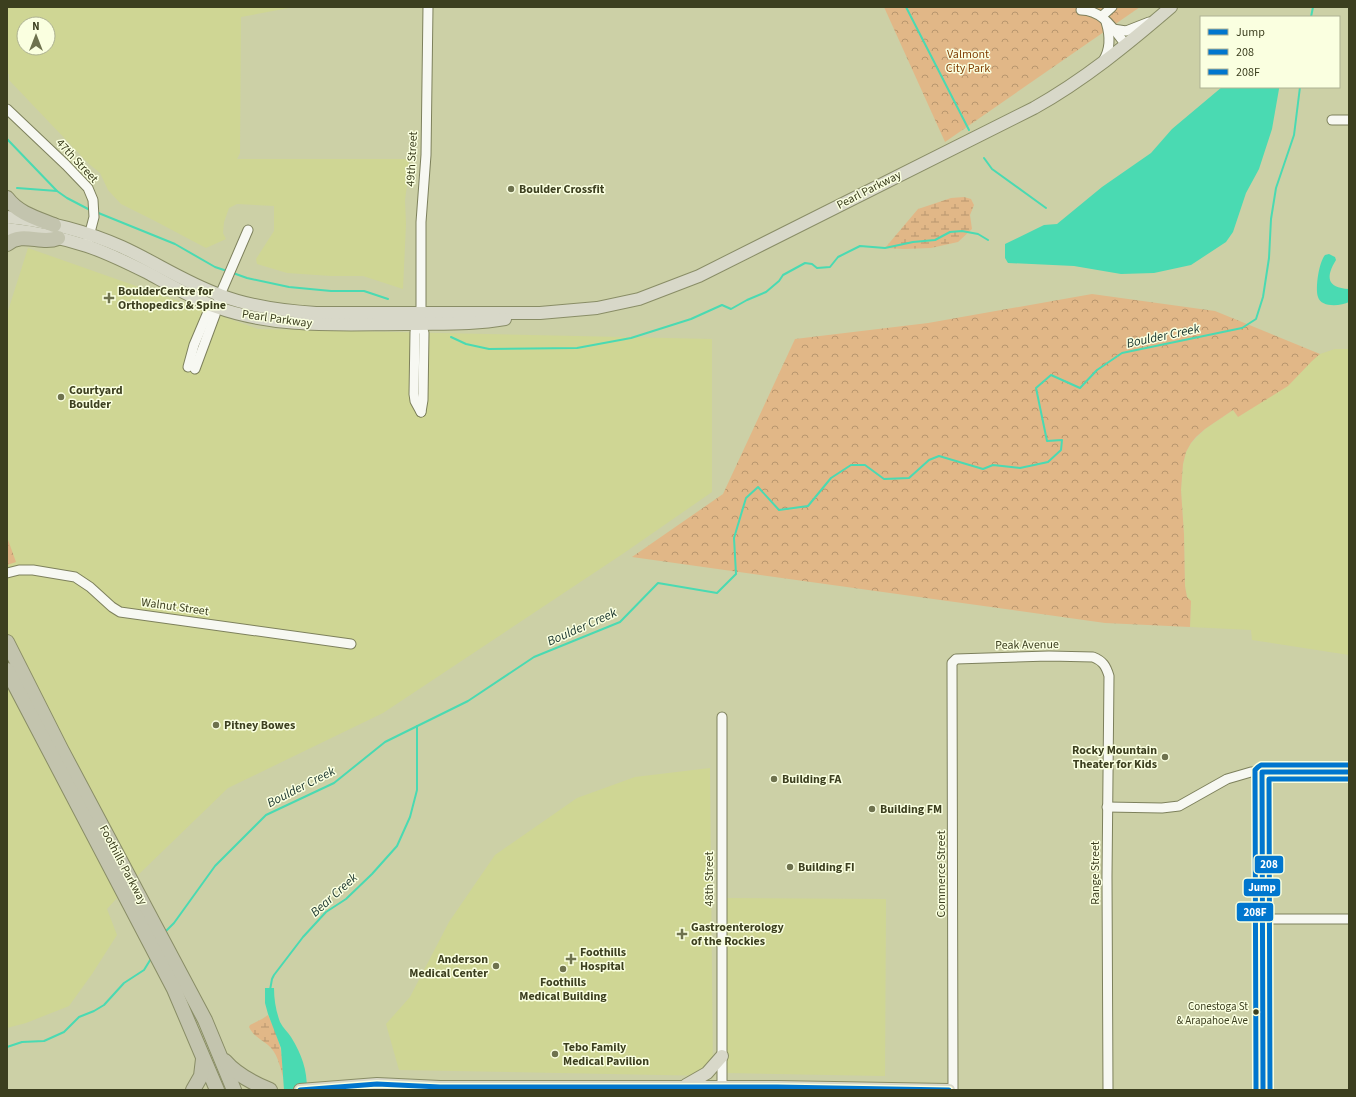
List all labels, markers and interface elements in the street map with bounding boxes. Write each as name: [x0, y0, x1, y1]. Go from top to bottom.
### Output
north arrow: [16, 16, 56, 56]
legend: [1200, 16, 1340, 88]
text: N: [32, 19, 40, 34]
text: Jump: [1236, 24, 1265, 41]
text: 208: [1236, 44, 1254, 61]
park label: Valmont City Park: [946, 46, 990, 77]
text: 208F: [1236, 64, 1260, 81]
street label: 49th Street: [402, 131, 422, 187]
street label: 47th Street: [52, 135, 102, 187]
street label: Pearl Parkway: [834, 166, 905, 214]
place label: Boulder Crossfit: [519, 181, 605, 198]
marker: Boulder Crossfit: [506, 184, 516, 194]
place label: BoulderCentre for Orthopedics & Spine: [118, 283, 226, 314]
marker: BoulderCentre for Orthopedics & Spine: [103, 292, 115, 304]
street label: Pearl Parkway: [241, 306, 314, 332]
water label: Boulder Creek: [1125, 319, 1202, 353]
place label: Courtyard Boulder: [69, 382, 123, 413]
marker: Courtyard Boulder: [56, 392, 66, 402]
street label: Walnut Street: [140, 594, 210, 620]
water label: Boulder Creek: [544, 603, 620, 650]
street label: Peak Avenue: [995, 636, 1059, 654]
place label: Pitney Bowes: [224, 717, 295, 734]
marker: Pitney Bowes: [211, 720, 221, 730]
place label: Rocky Mountain Theater for Kids: [1072, 742, 1157, 773]
marker: Rocky Mountain Theater for Kids: [1160, 752, 1170, 762]
water label: Boulder Creek: [264, 762, 339, 812]
place label: Building FA: [782, 771, 841, 788]
marker: Building FA: [769, 774, 779, 784]
place label: Building FM: [880, 801, 942, 818]
marker: Building FM: [867, 804, 877, 814]
street label: Foothills Parkway: [95, 822, 151, 908]
street label: Commerce Street: [933, 831, 950, 917]
street label: Range Street: [1087, 841, 1104, 905]
street label: 48th Street: [701, 852, 718, 906]
line badge: 208: [1254, 855, 1284, 874]
text: 208: [1260, 857, 1278, 872]
place label: Building FI: [798, 859, 855, 876]
marker: Building FI: [785, 862, 795, 872]
water label: Bear Creek: [307, 868, 362, 921]
line badge: Jump: [1243, 878, 1281, 897]
text: Jump: [1248, 880, 1276, 895]
line badge: 208F: [1236, 902, 1274, 922]
text: 208F: [1243, 905, 1267, 920]
place label: Gastroenterology of the Rockies: [691, 919, 785, 950]
marker: Gastroenterology of the Rockies: [676, 928, 688, 940]
place label: Foothills Hospital: [580, 944, 626, 975]
place label: Anderson Medical Center: [409, 951, 488, 982]
marker: Foothills Hospital: [565, 953, 577, 965]
marker: Anderson Medical Center: [491, 961, 501, 971]
marker: Foothills Medical Building: [558, 964, 568, 974]
place label: Foothills Medical Building: [519, 974, 607, 1005]
place label: Conestoga St & Arapahoe Ave: [1176, 999, 1249, 1028]
marker: Conestoga St & Arapahoe Ave: [1251, 1007, 1261, 1017]
place label: Tebo Family Medical Pavilion: [563, 1039, 649, 1070]
marker: Tebo Family Medical Pavilion: [550, 1049, 560, 1059]

